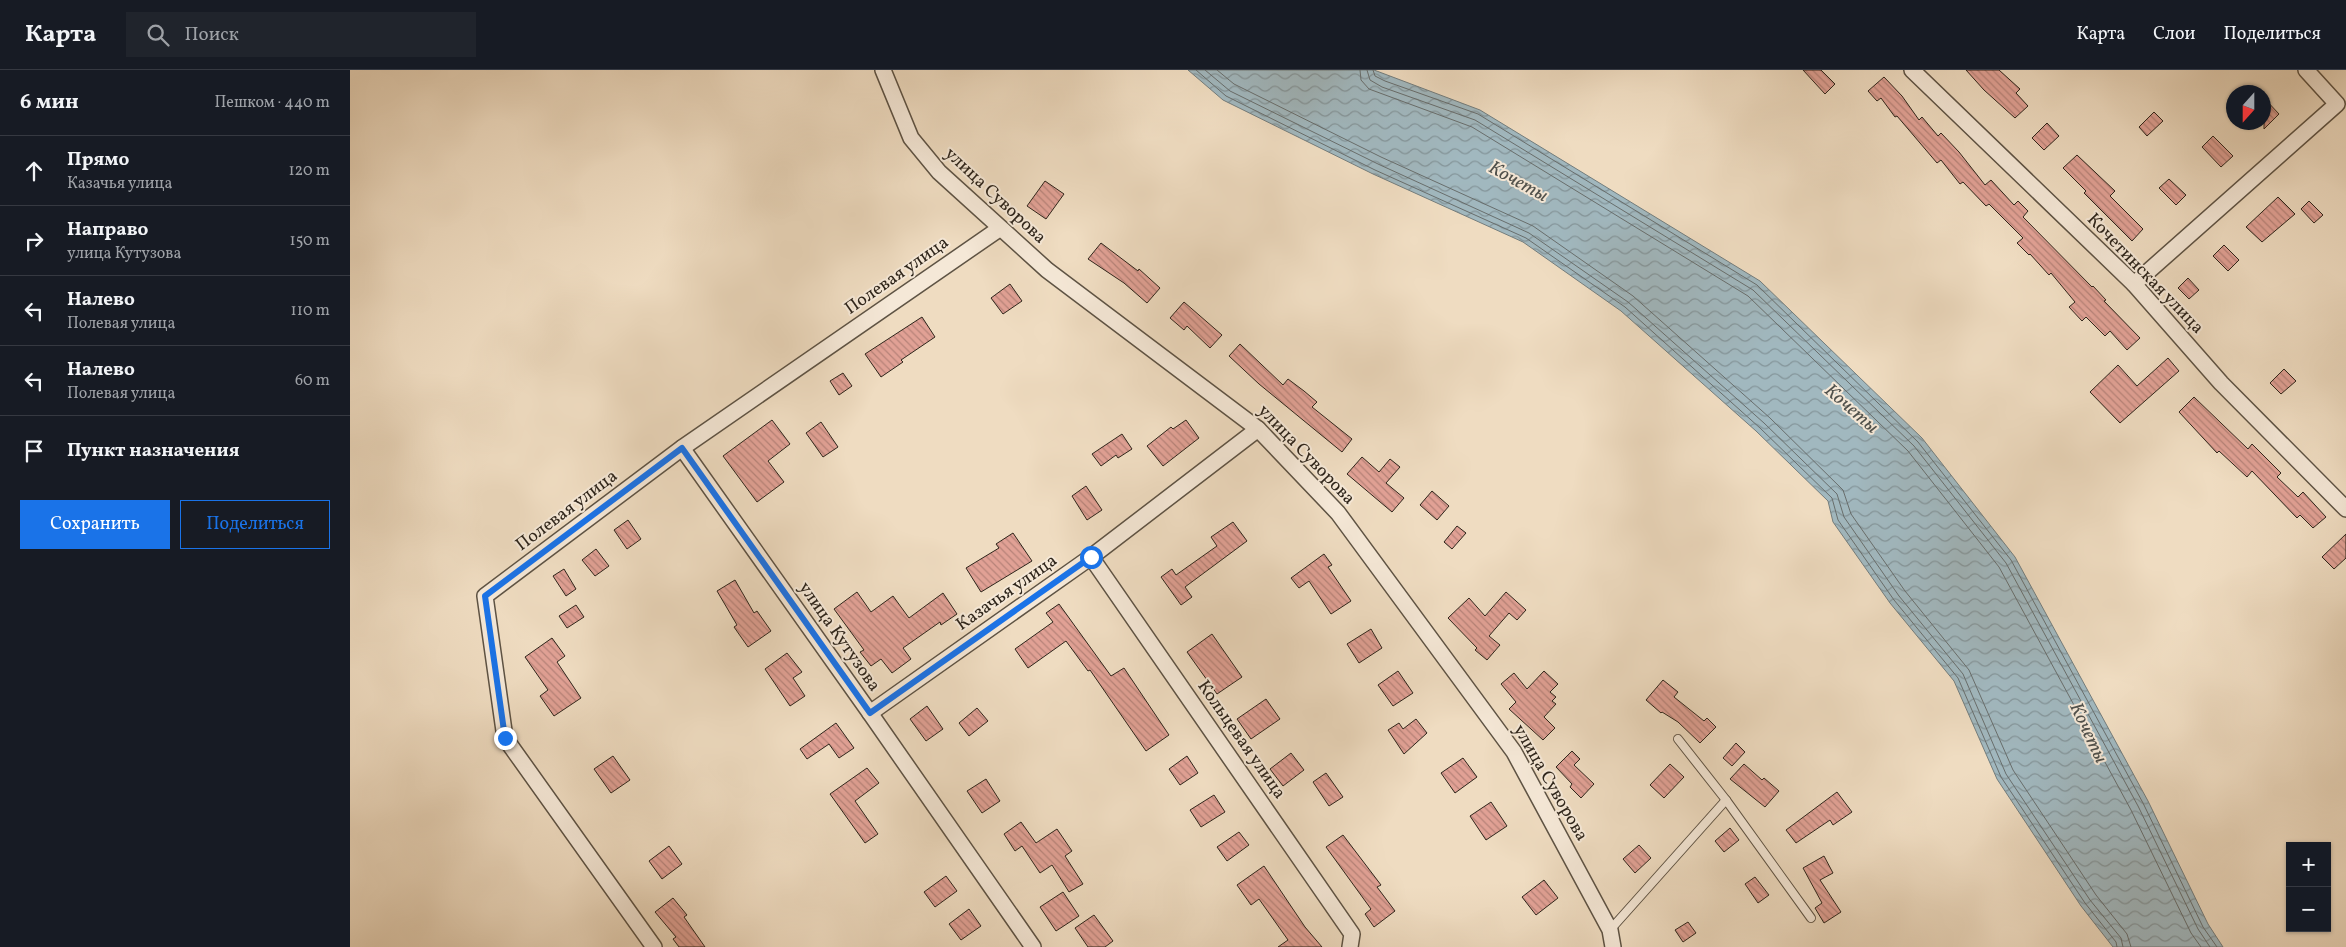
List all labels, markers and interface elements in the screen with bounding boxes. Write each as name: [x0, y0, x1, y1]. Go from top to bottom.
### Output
search box: [126, 12, 476, 57]
text: Карта: [25, 18, 96, 52]
icon: search: [144, 21, 172, 49]
text: Поиск: [184, 22, 239, 48]
text: Карта: [2077, 22, 2125, 47]
text: Слои: [2153, 22, 2195, 47]
text: Поделиться: [2223, 22, 2321, 47]
north arrow: [2226, 85, 2271, 130]
text: 6 мин: [20, 88, 79, 117]
text: Пешком · 440 m: [214, 92, 330, 114]
street label: улица Суворова: [939, 142, 1052, 250]
text: Прямо: [67, 147, 129, 173]
water label: Кочеты: [1484, 155, 1552, 209]
icon: ahead: [20, 157, 48, 185]
text: 120 m: [288, 160, 330, 182]
text: Казачья улица: [67, 173, 172, 195]
street label: Кочетинская улица: [2081, 208, 2209, 340]
text: Направо: [67, 217, 149, 243]
icon: right: [20, 227, 48, 255]
text: 150 m: [289, 230, 330, 252]
street label: Полевая улица: [840, 231, 954, 321]
text: улица Кутузова: [67, 243, 181, 265]
text: Налево: [67, 287, 135, 313]
icon: left: [20, 297, 48, 325]
text: 110 m: [291, 300, 330, 322]
text: Полевая улица: [67, 313, 175, 335]
text: Налево: [67, 357, 135, 383]
icon: left: [20, 367, 48, 395]
text: 60 m: [295, 370, 330, 392]
water label: Кочеты: [1818, 378, 1884, 440]
text: Полевая улица: [67, 383, 175, 405]
street label: улица Суворова: [1251, 399, 1361, 511]
icon: arrive: [20, 437, 48, 465]
text: Пункт назначения: [67, 438, 240, 464]
street label: Полевая улица: [511, 464, 623, 558]
button: Сохранить: [20, 500, 170, 549]
button: Поделиться: [180, 500, 330, 549]
route start: [1080, 546, 1103, 569]
street label: Казачья улица: [951, 549, 1063, 637]
street label: улица Кутузова: [792, 577, 886, 697]
street label: Кольцевая улица: [1191, 676, 1291, 805]
water label: Кочеты: [2063, 698, 2113, 768]
street label: улица Суворова: [1506, 720, 1594, 846]
route end: [494, 727, 517, 750]
map controls: [2286, 842, 2331, 932]
button: +: [2286, 842, 2331, 887]
button: −: [2286, 887, 2331, 932]

